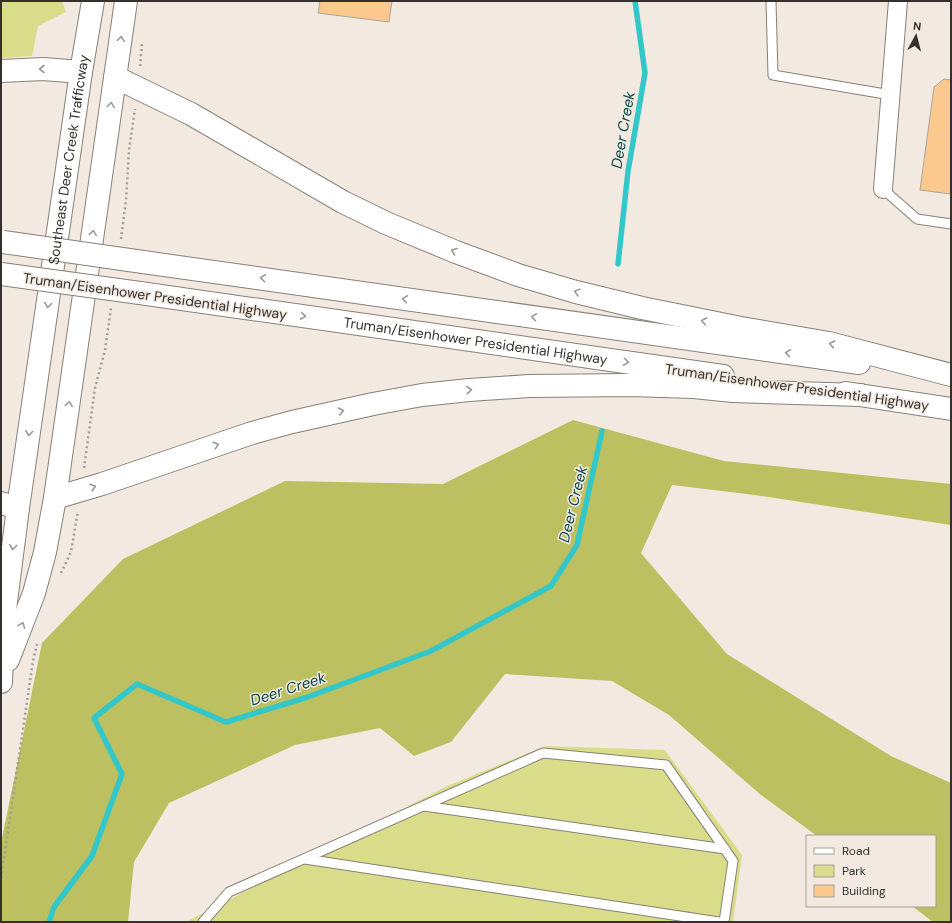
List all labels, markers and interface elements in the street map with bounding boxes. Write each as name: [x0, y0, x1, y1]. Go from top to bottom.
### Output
north arrow: [896, 16, 936, 56]
text: N: [912, 19, 922, 34]
one-way arrow: [116, 36, 125, 42]
street label: Southeast Deer Creek Trafficway: [44, 53, 93, 266]
one-way arrow: [39, 65, 45, 73]
water label: Deer Creek: [606, 89, 640, 170]
one-way arrow: [106, 102, 115, 108]
one-way arrow: [88, 230, 97, 236]
one-way arrow: [451, 247, 458, 255]
street label: Truman/Eisenhower Presidential Highway: [22, 269, 288, 323]
one-way arrow: [260, 274, 266, 283]
one-way arrow: [574, 288, 581, 297]
one-way arrow: [402, 295, 409, 304]
one-way arrow: [44, 302, 53, 308]
one-way arrow: [300, 311, 306, 320]
street label: Truman/Eisenhower Presidential Highway: [342, 313, 609, 368]
one-way arrow: [531, 313, 537, 322]
one-way arrow: [701, 317, 707, 325]
one-way arrow: [829, 340, 835, 348]
one-way arrow: [785, 349, 791, 358]
one-way arrow: [623, 357, 629, 366]
street label: Truman/Eisenhower Presidential Highway: [664, 360, 930, 414]
one-way arrow: [466, 385, 472, 394]
one-way arrow: [64, 401, 73, 407]
one-way arrow: [338, 408, 344, 416]
one-way arrow: [25, 430, 34, 436]
one-way arrow: [212, 442, 219, 450]
water label: Deer Creek: [554, 463, 592, 544]
one-way arrow: [89, 483, 96, 492]
one-way arrow: [9, 544, 18, 550]
one-way arrow: [17, 622, 25, 629]
water label: Deer Creek: [248, 667, 329, 711]
legend: [806, 835, 936, 907]
text: Road: [842, 843, 870, 859]
text: Park: [842, 863, 866, 879]
text: Building: [842, 883, 886, 899]

